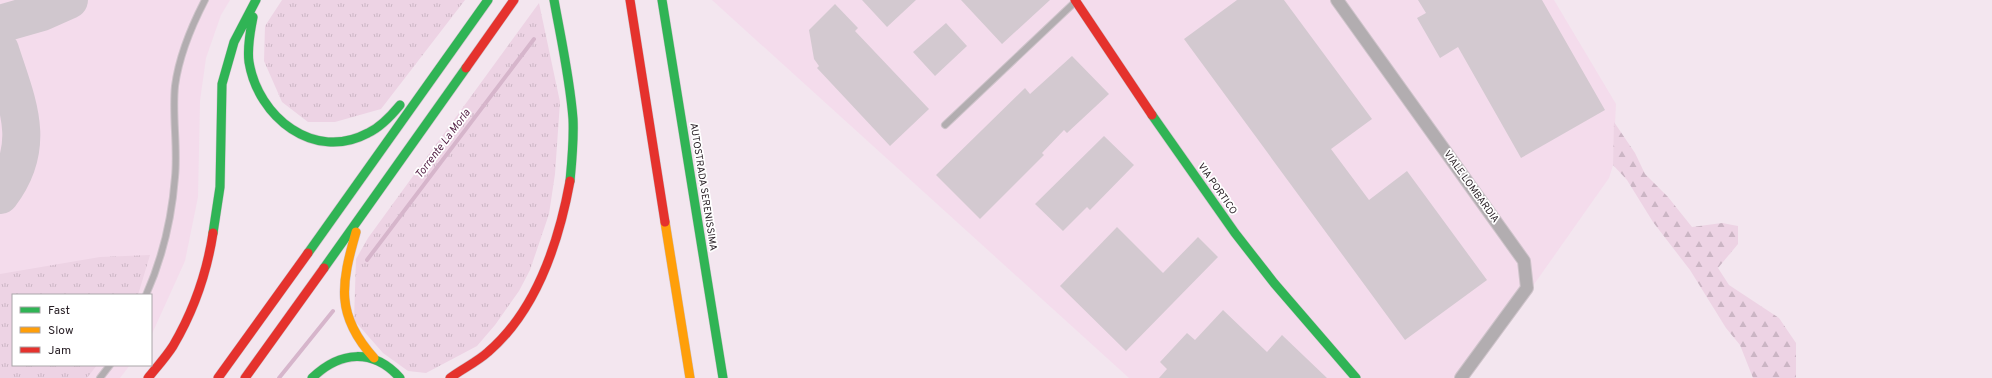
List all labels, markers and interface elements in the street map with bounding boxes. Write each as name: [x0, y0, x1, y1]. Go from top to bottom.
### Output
water label: Torrente La Morla: [412, 106, 474, 182]
street label: AUTOSTRADA SERENISSIMA: [686, 122, 720, 252]
street label: VIALE LOMBARDIA: [1440, 148, 1502, 226]
street label: VIA PORTICO: [1194, 161, 1240, 217]
legend: [12, 294, 152, 366]
text: Fast: [48, 303, 70, 319]
text: Slow: [48, 323, 74, 339]
text: Jam: [48, 343, 71, 359]

